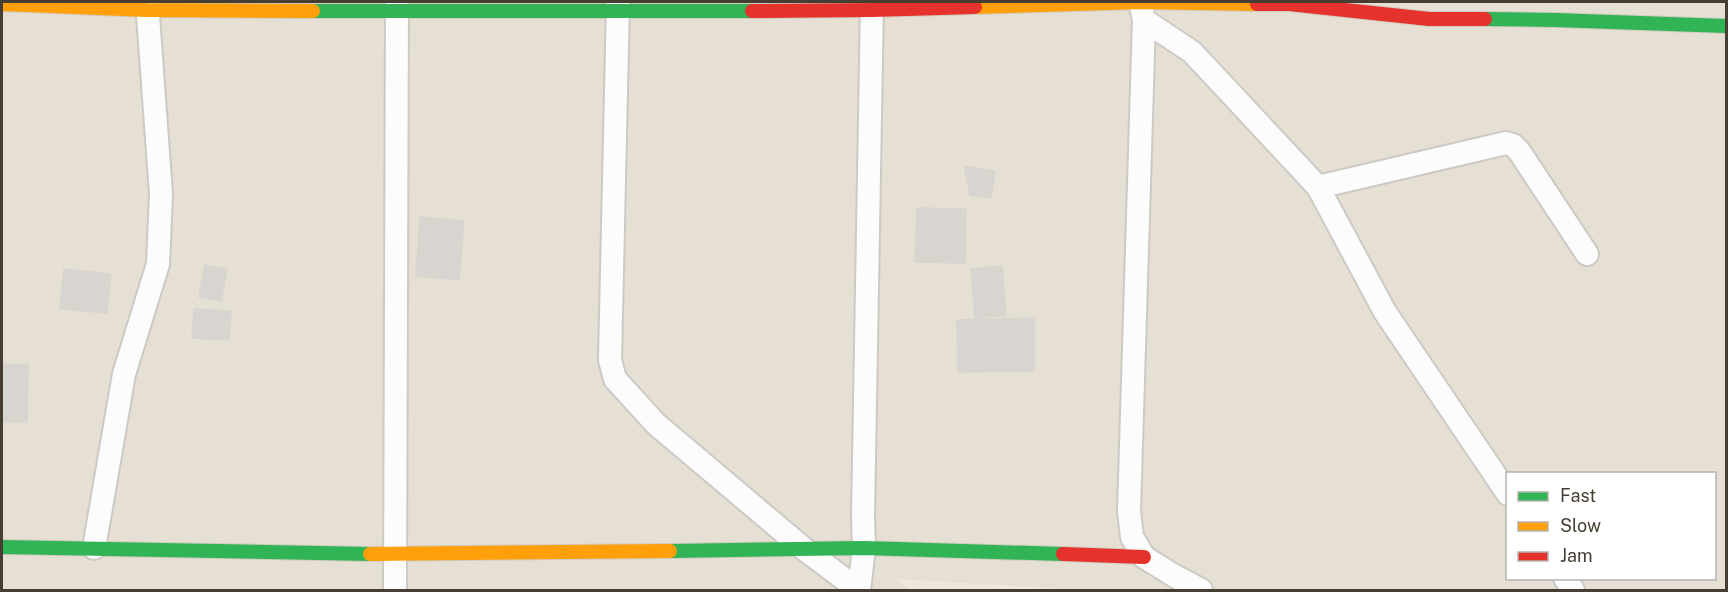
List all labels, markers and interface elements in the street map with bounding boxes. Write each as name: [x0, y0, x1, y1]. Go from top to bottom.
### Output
legend: [1506, 472, 1716, 580]
text: Fast: [1560, 485, 1596, 506]
text: Slow: [1560, 515, 1601, 536]
text: Jam: [1560, 545, 1593, 566]

